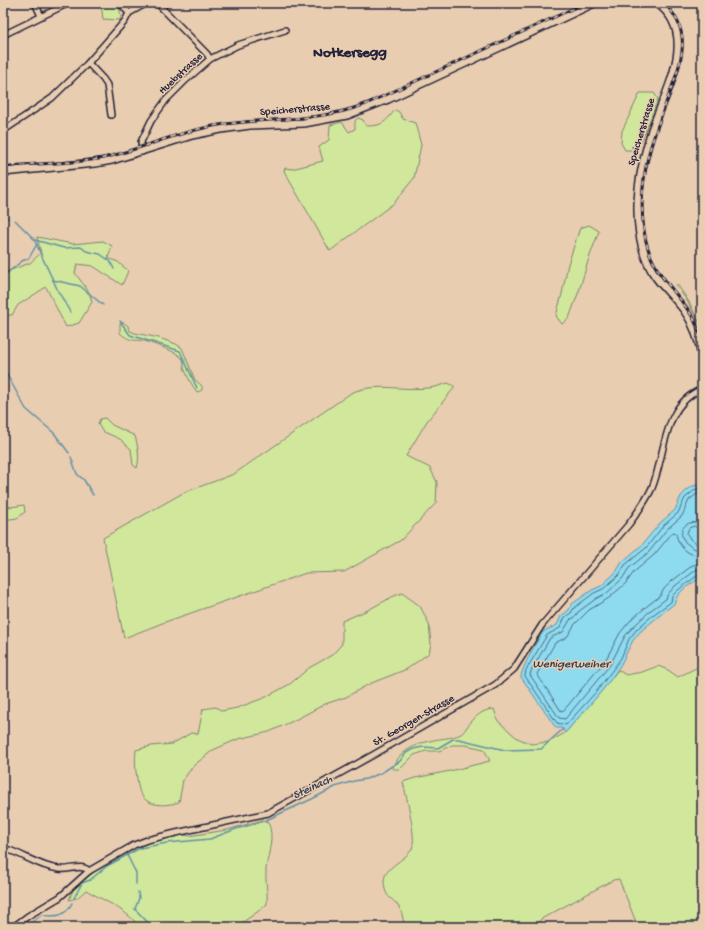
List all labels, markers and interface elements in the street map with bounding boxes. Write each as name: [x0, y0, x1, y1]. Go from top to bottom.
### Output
district label: Notkersegg: [313, 44, 387, 62]
street label: Huebstrasse: [157, 51, 206, 97]
street label: Speicherstrasse: [626, 96, 658, 167]
street label: Speicherstrasse: [260, 101, 331, 119]
water label: Wenigerweiher: [533, 658, 612, 672]
street label: St. Georgen-Strasse: [371, 693, 457, 749]
water label: Steinach: [291, 773, 336, 803]

